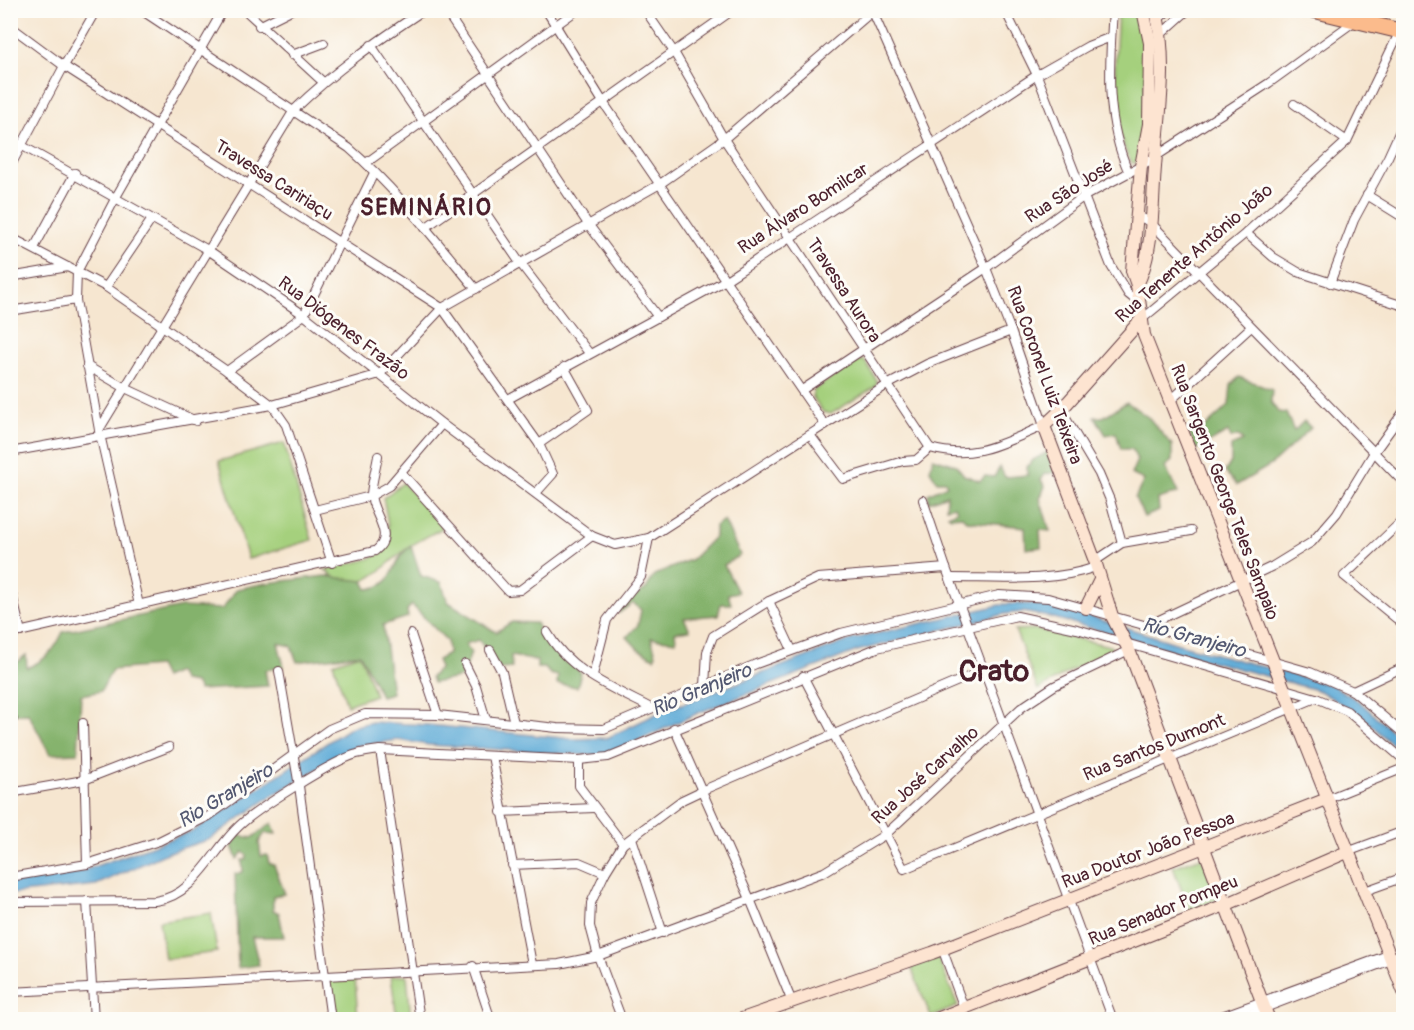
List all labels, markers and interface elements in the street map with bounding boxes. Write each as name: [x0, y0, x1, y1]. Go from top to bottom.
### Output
street label: Travessa Caririaçu: [210, 135, 337, 226]
street label: Rua São José: [1021, 154, 1118, 229]
street label: Rua Álvaro Bomilcar: [734, 157, 873, 259]
street label: Rua Tenente Antônio João: [1111, 179, 1278, 328]
district label: SEMINÁRIO: [360, 193, 492, 222]
street label: Travessa Aurora: [801, 234, 886, 347]
street label: Rua Diógenes Frazão: [273, 271, 414, 386]
street label: Rua Coronel Luiz Teixeira: [1002, 283, 1087, 467]
street label: Rua Sargento George Teles Sampaio: [1165, 361, 1284, 623]
water label: Rio Granjeiro: [1139, 612, 1250, 664]
district label: Crato: [959, 653, 1029, 690]
water label: Rio Granjeiro: [647, 657, 756, 722]
street label: Rua Santos Dumont: [1080, 708, 1229, 786]
street label: Rua José Carvalho: [867, 721, 984, 830]
water label: Rio Granjeiro: [173, 757, 278, 833]
street label: Rua Doutor João Pessoa: [1059, 807, 1238, 894]
street label: Rua Senador Pompeu: [1085, 870, 1241, 951]

